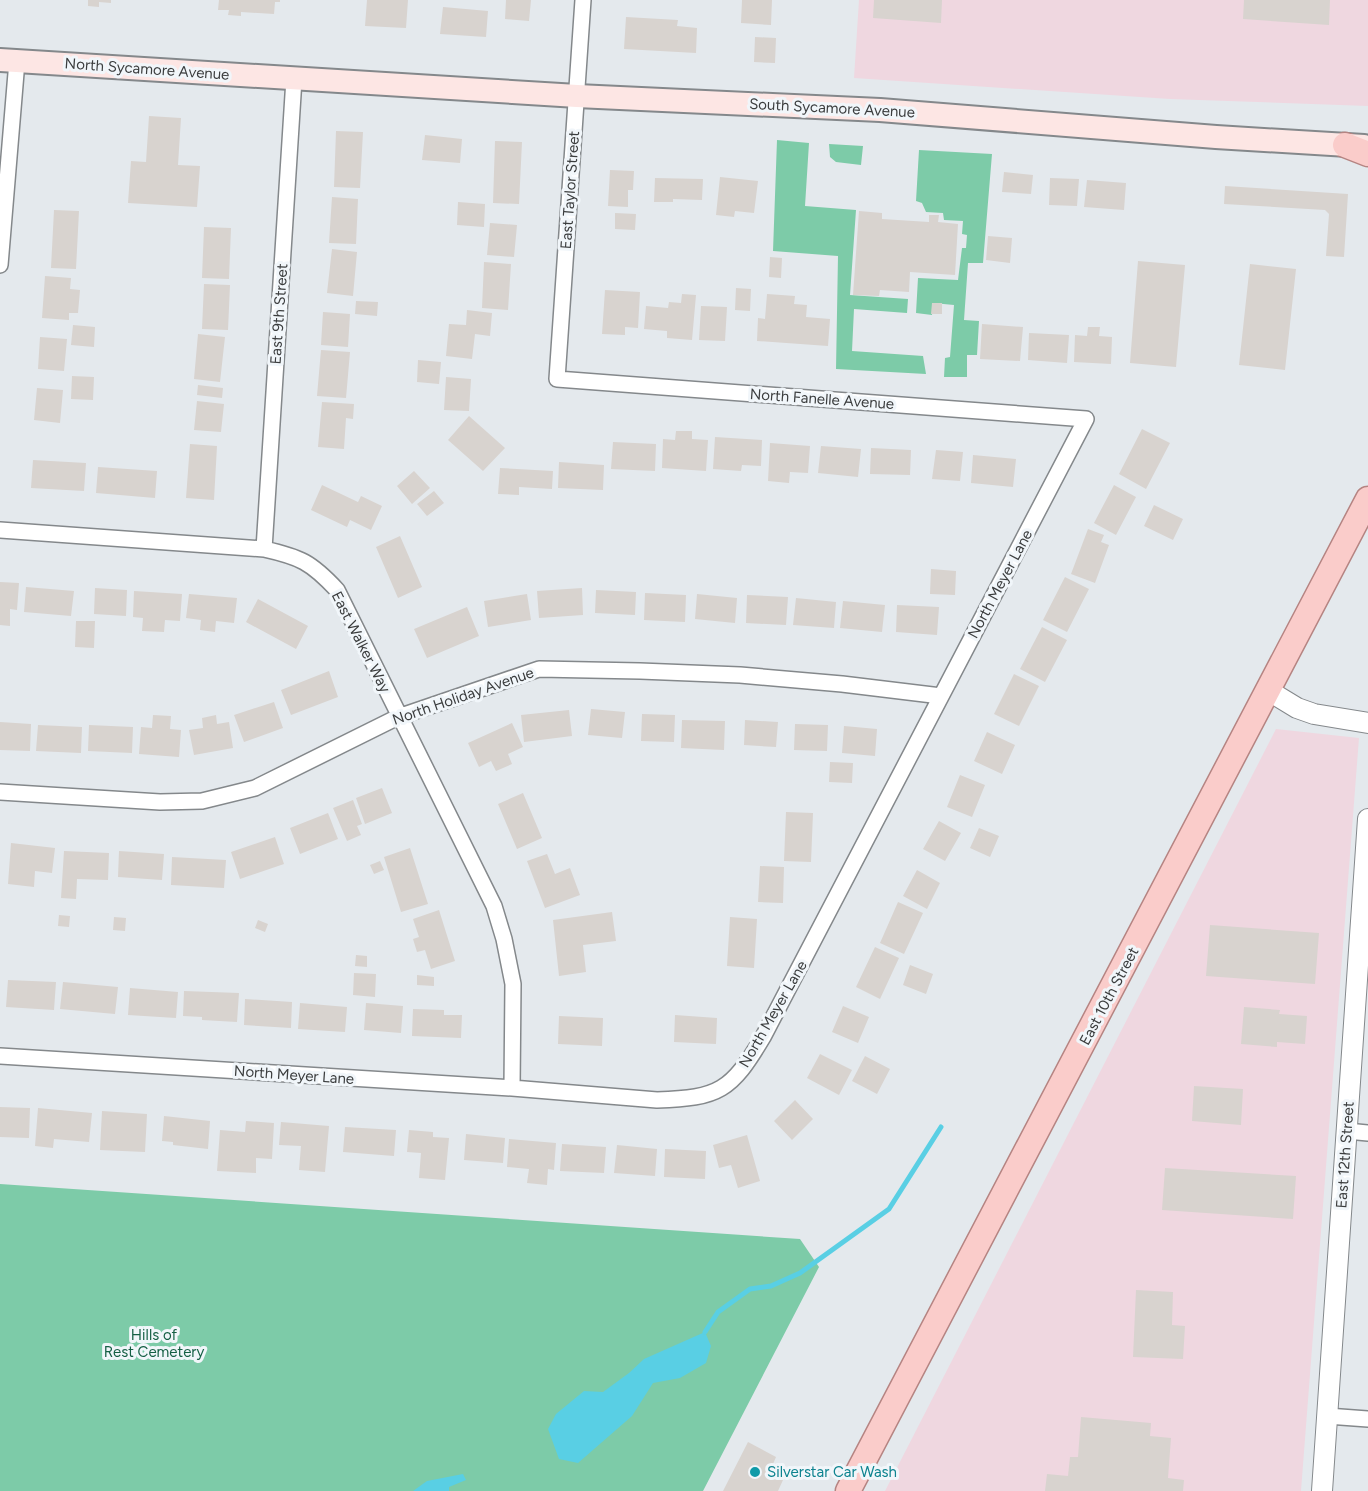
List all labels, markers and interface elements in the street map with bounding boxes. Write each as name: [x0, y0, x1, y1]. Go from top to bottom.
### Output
street label: North Sycamore Avenue: [64, 54, 230, 84]
street label: South Sycamore Avenue: [749, 95, 915, 121]
street label: East Taylor Street: [557, 130, 583, 250]
street label: East 9th Street: [266, 263, 292, 365]
street label: North Fanelle Avenue: [749, 385, 895, 413]
street label: North Meyer Lane: [964, 527, 1036, 641]
street label: East Walker Way: [328, 588, 394, 696]
street label: North Holiday Avenue: [390, 663, 536, 729]
street label: East 10th Street: [1076, 944, 1143, 1048]
street label: North Meyer Lane: [735, 957, 811, 1071]
street label: North Meyer Lane: [233, 1062, 355, 1088]
street label: East 12th Street: [1332, 1101, 1358, 1209]
park label: Hills of Rest Cemetery: [104, 1326, 204, 1361]
place label: Silverstar Car Wash: [767, 1463, 897, 1481]
marker: Silverstar Car Wash: [748, 1465, 762, 1479]

